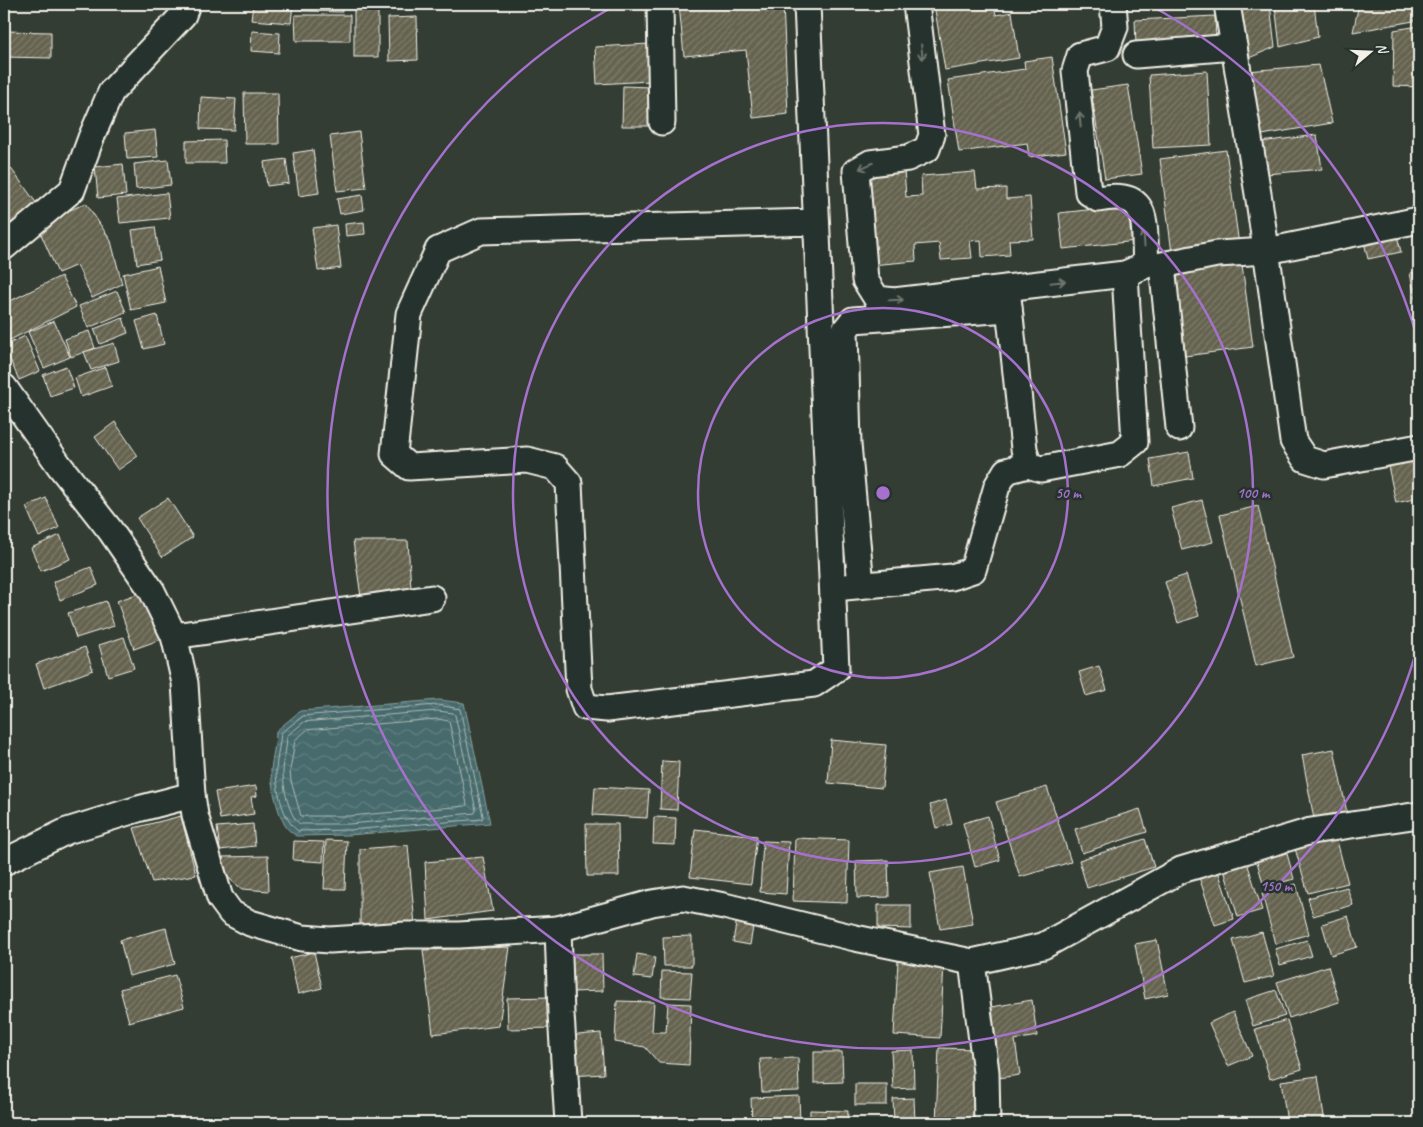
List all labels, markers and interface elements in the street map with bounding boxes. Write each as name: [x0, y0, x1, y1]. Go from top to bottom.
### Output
north arrow: [1346, 28, 1396, 78]
text: N: [1372, 41, 1392, 57]
one-way arrow: [917, 44, 927, 60]
one-way arrow: [1075, 113, 1085, 129]
one-way arrow: [859, 162, 874, 171]
one-way arrow: [1140, 231, 1149, 247]
one-way arrow: [1049, 277, 1065, 287]
one-way arrow: [888, 295, 904, 304]
centre of rings: [874, 484, 892, 502]
text: 50 m: [1055, 484, 1082, 503]
text: 100 m: [1237, 484, 1271, 503]
text: 150 m: [1260, 877, 1294, 896]

